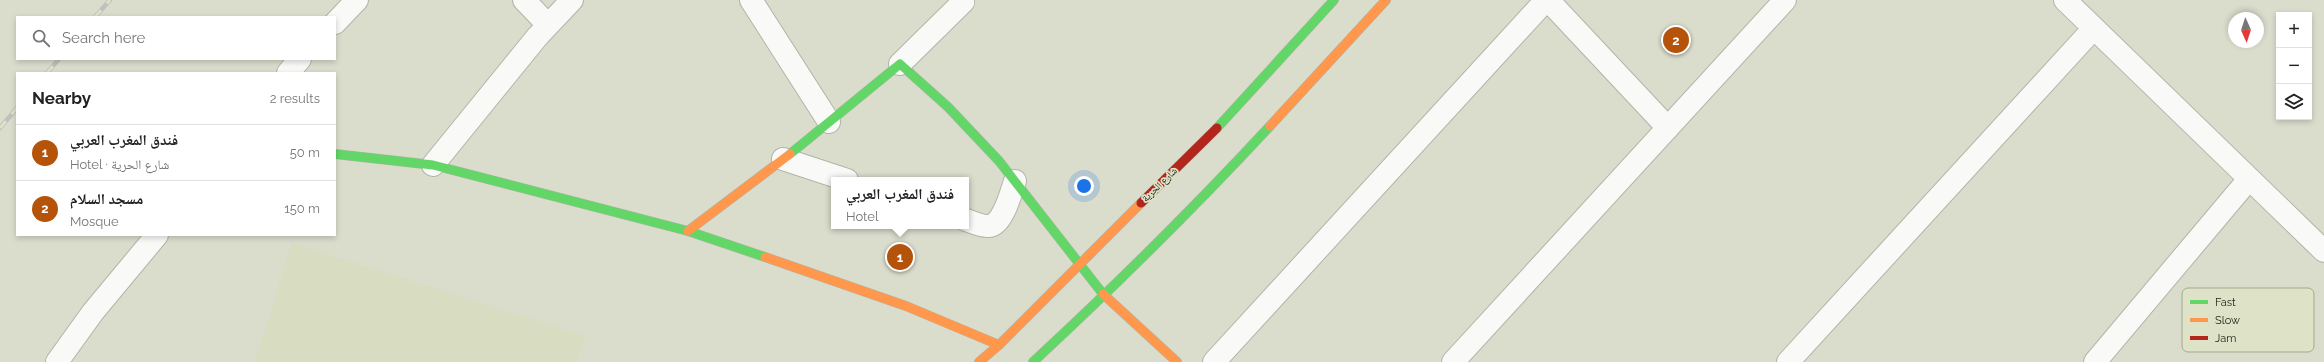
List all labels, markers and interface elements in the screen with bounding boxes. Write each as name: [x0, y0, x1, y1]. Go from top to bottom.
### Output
north arrow: [2228, 12, 2264, 48]
map controls: [2276, 12, 2312, 120]
button: +: [2276, 12, 2312, 48]
search box: [16, 16, 336, 60]
pin: 2: [1663, 25, 1689, 55]
icon: search: [30, 27, 52, 49]
text: Search here: [62, 29, 145, 47]
button: −: [2276, 48, 2312, 84]
button: layers: [2276, 84, 2312, 120]
text: Nearby: [32, 88, 91, 108]
text: 2 results: [270, 91, 320, 106]
text: فندق المغرب العربي: [70, 131, 178, 149]
text: 1: [42, 145, 48, 160]
text: 50 m: [290, 145, 320, 160]
text: Hotel · شارع الحرية: [70, 157, 169, 172]
street label: شارع الحرية: [1139, 165, 1180, 205]
your location: [1074, 176, 1094, 196]
popup: [831, 177, 969, 229]
text: فندق المغرب العربي: [846, 185, 954, 203]
text: مسجد السلام: [70, 190, 143, 208]
text: 2: [41, 201, 49, 216]
text: 150 m: [284, 201, 320, 216]
text: Hotel: [846, 209, 878, 224]
text: Mosque: [70, 214, 119, 229]
pin: 1: [887, 242, 913, 272]
legend: [2182, 288, 2314, 352]
text: Fast: [2215, 296, 2236, 309]
text: Slow: [2215, 314, 2240, 327]
text: Jam: [2215, 332, 2236, 345]

